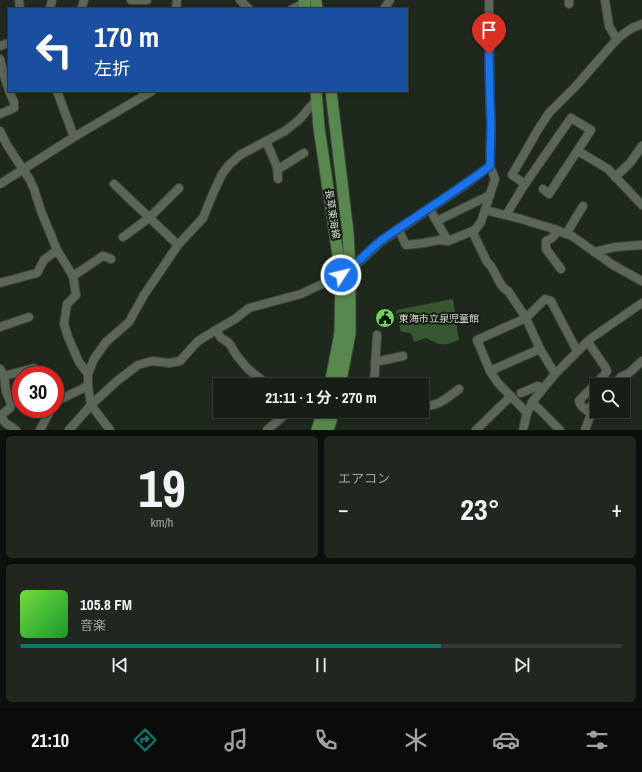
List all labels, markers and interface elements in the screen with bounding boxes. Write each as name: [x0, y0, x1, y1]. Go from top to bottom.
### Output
pin: [472, 13, 506, 54]
text: 170 m: [94, 18, 159, 56]
icon: arrive: [478, 19, 500, 41]
icon: left: [28, 24, 80, 76]
text: 左折: [94, 56, 130, 81]
street label: 長草東海線: [322, 188, 343, 240]
position arrow: [320, 254, 362, 296]
public building icon: 東海市立泉児童館: [374, 307, 396, 329]
place label: 東海市立泉児童館: [399, 312, 479, 325]
speed limit sign: 30: [12, 366, 64, 418]
map controls: [590, 378, 630, 418]
button: search: [590, 378, 630, 418]
text: 21:11 · 1 分 · 270 m: [265, 387, 377, 408]
text: 19: [138, 453, 186, 523]
text: エアコン: [338, 470, 390, 487]
text: 23°: [460, 489, 500, 529]
text: −: [338, 494, 349, 524]
text: +: [611, 494, 622, 524]
text: km/h: [150, 514, 174, 531]
text: 105.8 FM: [80, 594, 132, 615]
text: 音楽: [80, 617, 106, 634]
icon: previous: [109, 654, 131, 676]
icon: pause: [310, 654, 332, 676]
icon: next: [511, 654, 533, 676]
icon: directions: [131, 726, 159, 754]
icon: music: [222, 726, 250, 754]
icon: phone: [312, 726, 340, 754]
icon: climate: [402, 726, 430, 754]
icon: car: [492, 726, 520, 754]
icon: filters: [583, 726, 611, 754]
text: 21:10: [31, 728, 69, 753]

